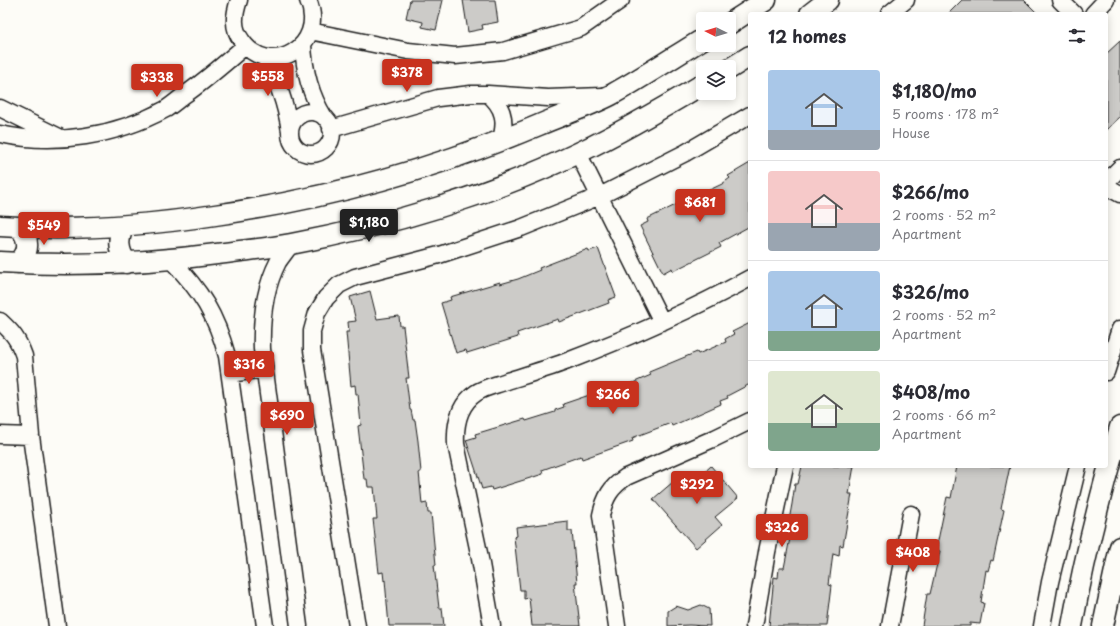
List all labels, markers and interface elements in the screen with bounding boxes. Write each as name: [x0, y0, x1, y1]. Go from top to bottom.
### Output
north arrow: [696, 12, 736, 52]
map controls: [696, 12, 736, 100]
text: 12 homes: [768, 23, 846, 49]
icon: filters: [1066, 25, 1088, 47]
pin: $378: [383, 59, 431, 93]
button: layers: [696, 60, 736, 100]
text: $378: [391, 62, 423, 81]
pin: $558: [244, 63, 292, 97]
pin: $338: [133, 64, 181, 98]
text: $558: [251, 66, 285, 85]
text: $338: [140, 67, 174, 86]
text: $1,180/mo: [892, 78, 976, 104]
icon: home: [800, 86, 848, 134]
text: 5 rooms · 178 m²: [892, 104, 999, 123]
text: House: [892, 123, 930, 142]
text: $266/mo: [892, 179, 969, 205]
icon: home: [800, 187, 848, 235]
pin: $681: [676, 189, 724, 223]
text: $681: [684, 192, 716, 211]
text: 2 rooms · 52 m²: [892, 205, 996, 224]
pin: $1,180: [336, 209, 402, 243]
pin: $549: [20, 212, 68, 246]
text: $1,180: [349, 212, 389, 231]
text: $549: [27, 215, 61, 234]
text: Apartment: [892, 224, 961, 243]
text: $326/mo: [892, 279, 969, 305]
icon: home: [800, 287, 848, 335]
text: 2 rooms · 52 m²: [892, 305, 996, 324]
text: Apartment: [892, 324, 961, 343]
pin: $316: [225, 351, 273, 385]
text: $316: [233, 354, 265, 373]
text: $408/mo: [892, 379, 970, 405]
pin: $266: [589, 381, 637, 415]
text: $266: [596, 384, 630, 403]
icon: home: [800, 387, 848, 435]
pin: $690: [263, 402, 311, 436]
text: $690: [270, 405, 304, 424]
text: 2 rooms · 66 m²: [892, 405, 996, 424]
text: Apartment: [892, 424, 961, 443]
pin: $292: [673, 471, 721, 505]
text: $292: [680, 474, 714, 493]
pin: $326: [758, 514, 806, 548]
text: $326: [765, 517, 799, 536]
pin: $408: [889, 539, 937, 573]
text: $408: [896, 542, 930, 561]

